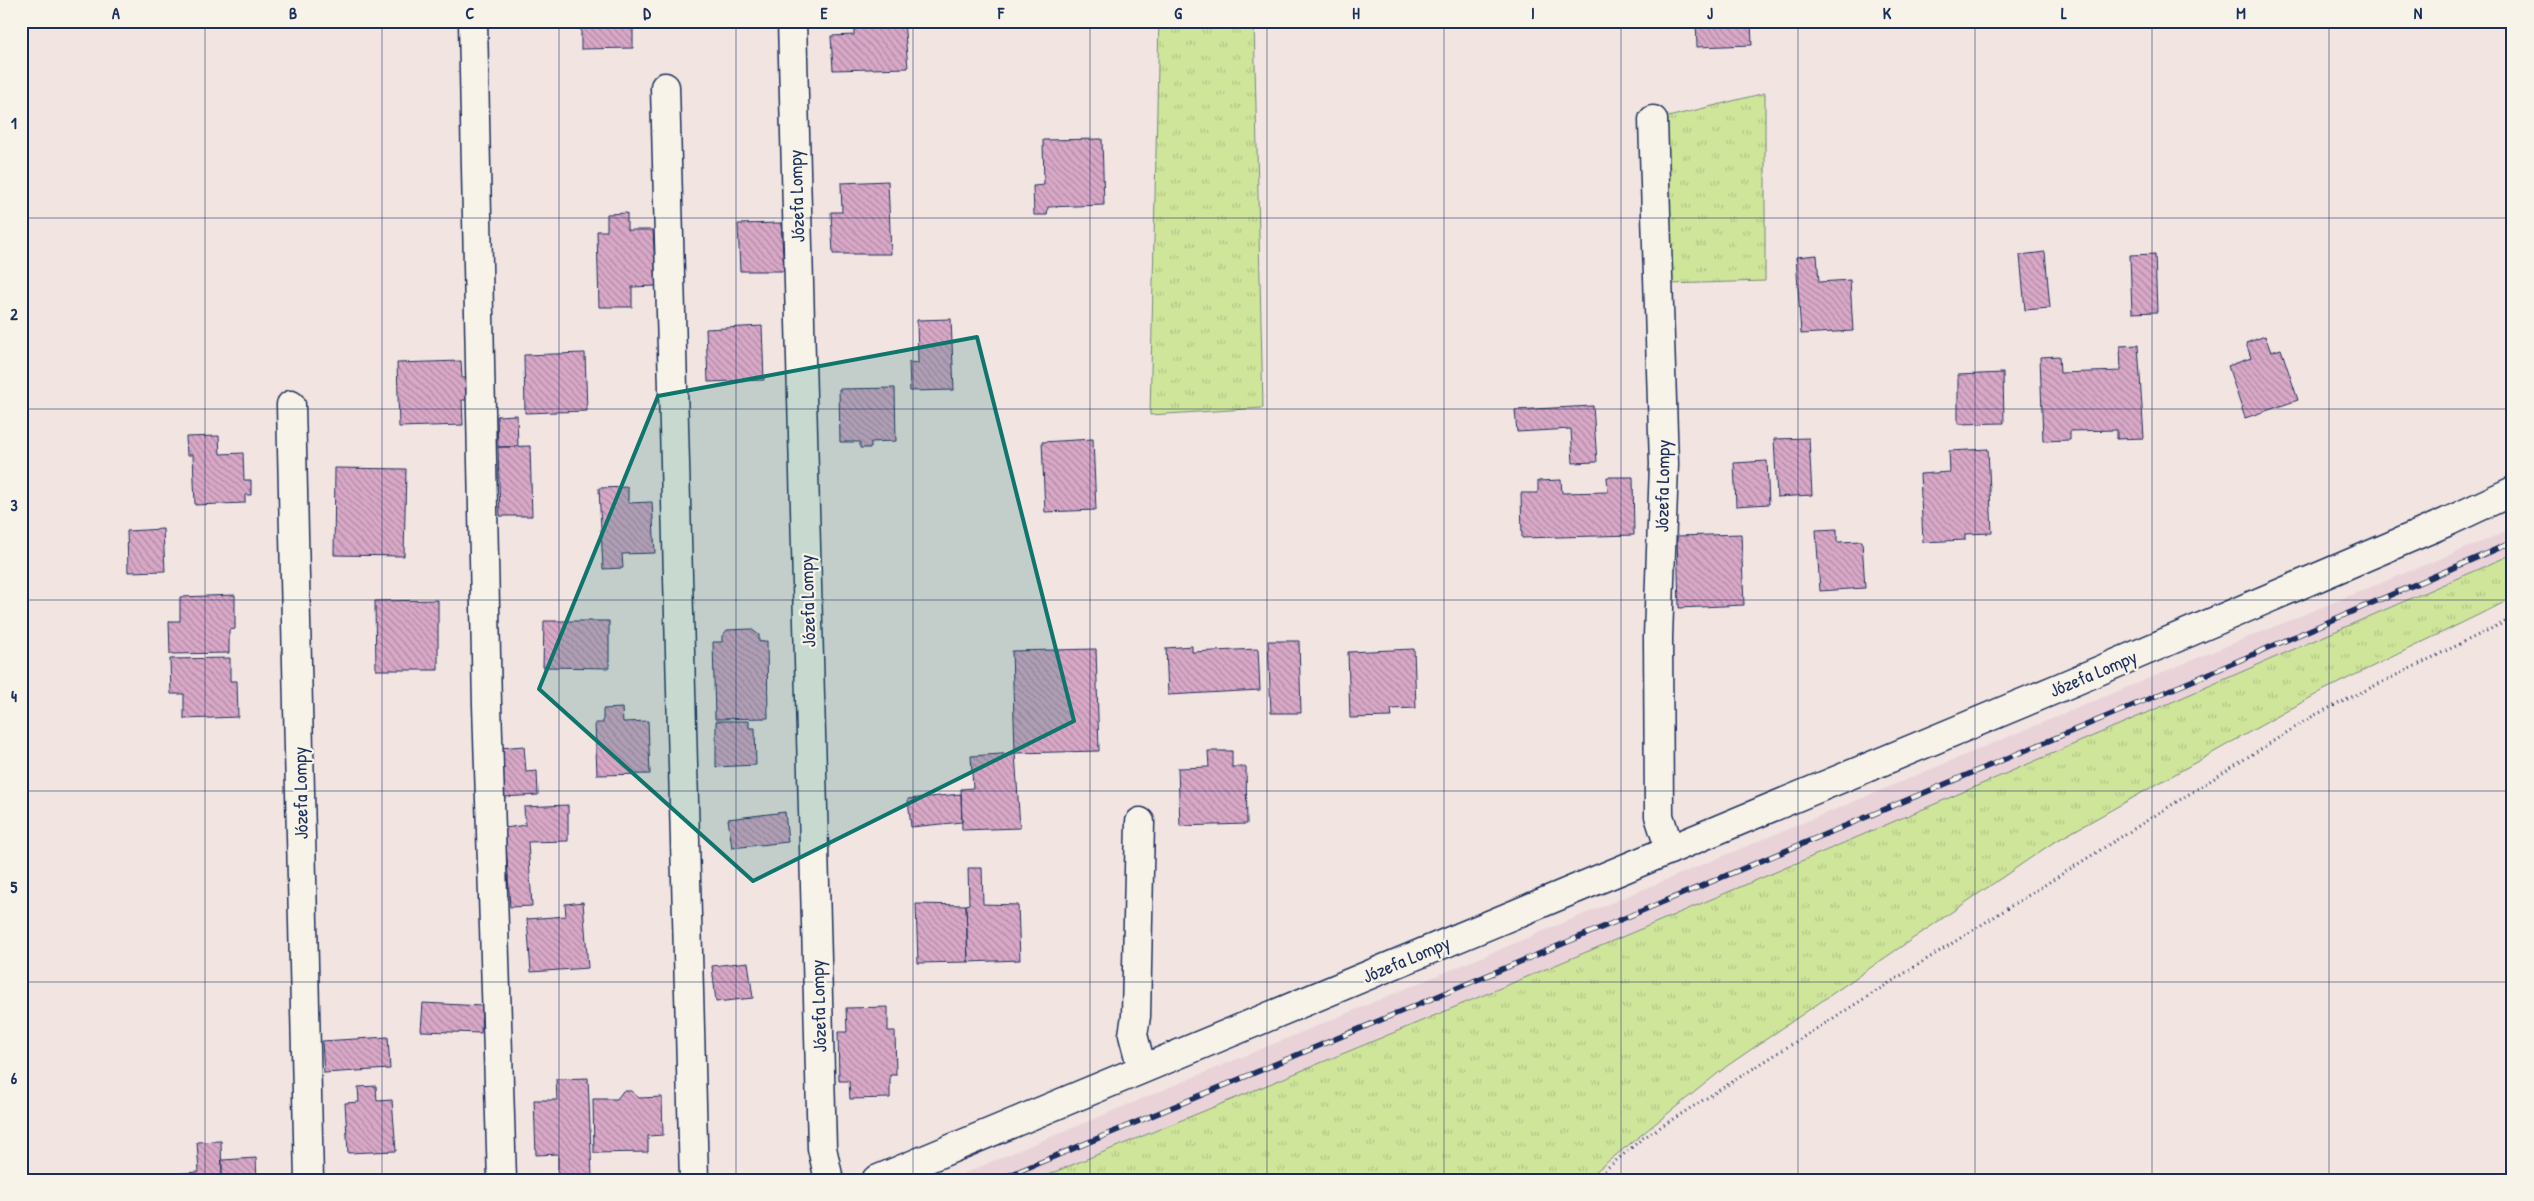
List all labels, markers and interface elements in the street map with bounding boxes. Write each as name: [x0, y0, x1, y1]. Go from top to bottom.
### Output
text: A: [112, 2, 120, 24]
text: B: [289, 2, 297, 24]
text: C: [466, 2, 475, 24]
text: D: [643, 2, 651, 24]
text: E: [820, 2, 828, 24]
text: F: [997, 2, 1005, 24]
text: G: [1174, 2, 1182, 24]
text: H: [1352, 2, 1360, 24]
text: I: [1531, 2, 1535, 24]
text: J: [1707, 2, 1713, 24]
text: K: [1883, 2, 1892, 24]
text: L: [2061, 2, 2067, 24]
text: M: [2236, 2, 2246, 24]
text: N: [2414, 2, 2423, 24]
text: 1: [11, 112, 17, 134]
street label: Józefa Lompy: [781, 149, 811, 243]
text: 2: [10, 303, 18, 325]
street label: Józefa Lompy: [1648, 439, 1676, 533]
text: 3: [10, 494, 18, 516]
street label: Józefa Lompy: [792, 554, 822, 648]
street label: Józefa Lompy: [2045, 643, 2141, 703]
text: 4: [11, 685, 17, 707]
street label: Józefa Lompy: [286, 746, 314, 840]
text: 5: [11, 876, 18, 898]
street label: Józefa Lompy: [1358, 929, 1454, 989]
street label: Józefa Lompy: [803, 959, 833, 1053]
text: 6: [11, 1067, 18, 1089]

